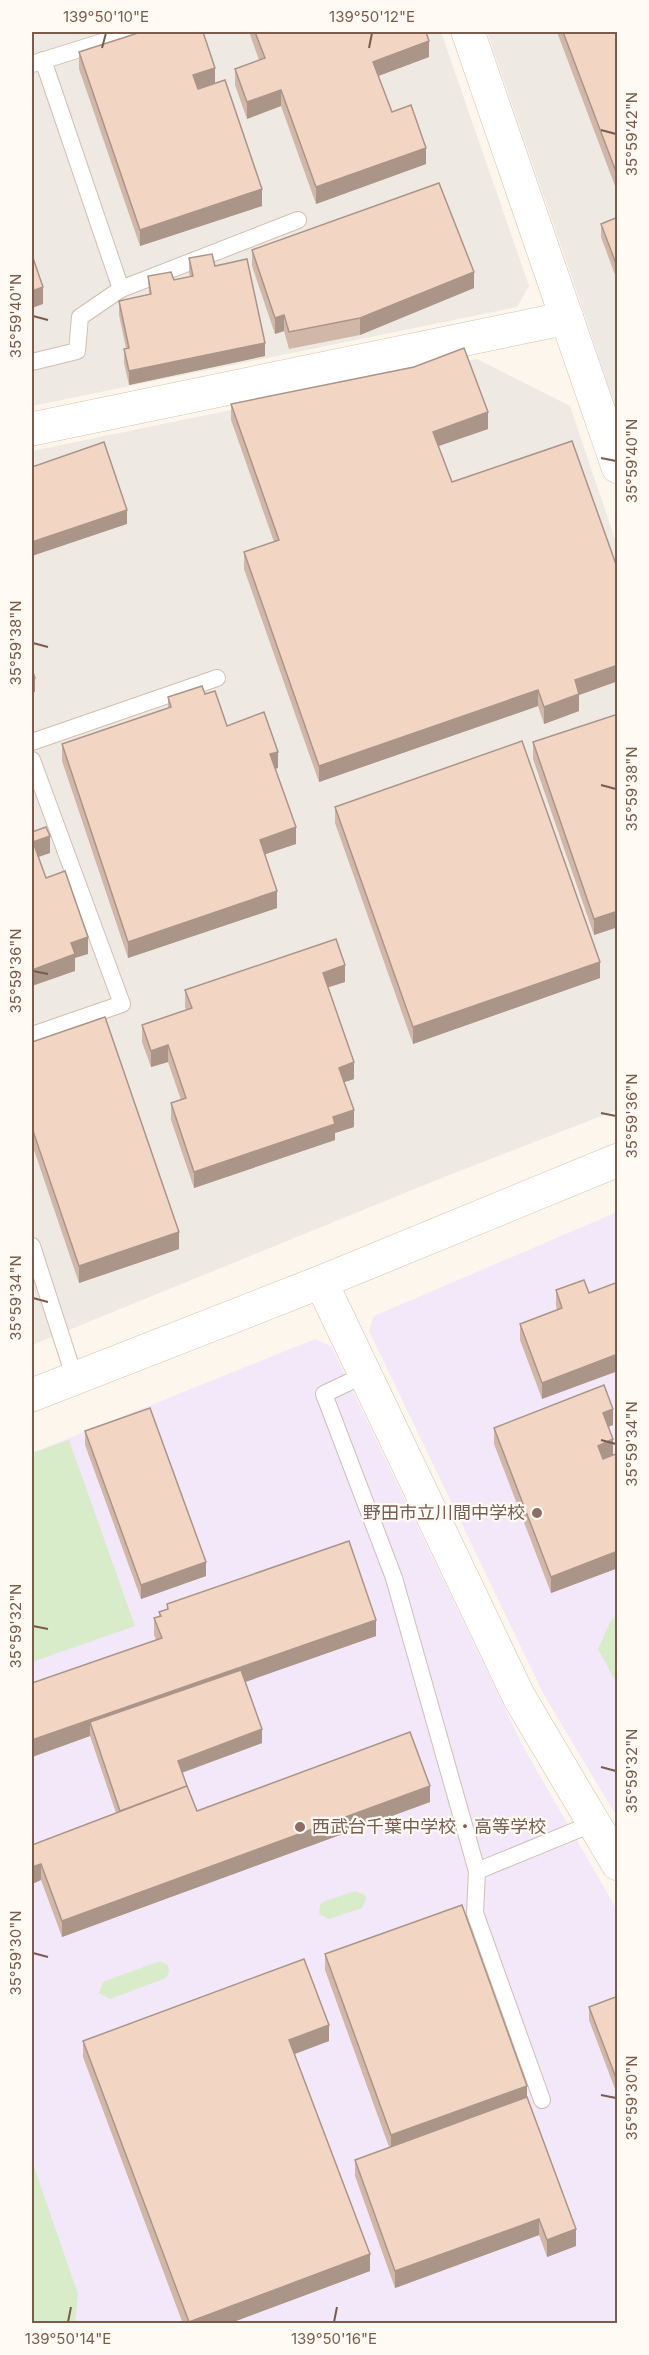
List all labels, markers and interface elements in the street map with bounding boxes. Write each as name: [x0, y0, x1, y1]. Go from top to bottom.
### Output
text: 139°50'10"E: [63, 7, 149, 26]
text: 139°50'12"E: [329, 7, 415, 26]
text: 35°59'42"N: [622, 92, 641, 176]
text: 35°59'40"N: [6, 274, 25, 358]
text: 35°59'40"N: [622, 419, 641, 503]
text: 35°59'38"N: [6, 601, 25, 685]
text: 35°59'38"N: [622, 747, 641, 831]
text: 35°59'36"N: [6, 929, 25, 1014]
text: 35°59'36"N: [622, 1074, 641, 1159]
text: 35°59'34"N: [6, 1255, 25, 1341]
text: 35°59'34"N: [622, 1401, 641, 1487]
place label: 野田市立川間中学校: [363, 1502, 525, 1523]
marker: 野田市立川間中学校: [530, 1506, 544, 1520]
text: 35°59'32"N: [6, 1584, 25, 1668]
text: 35°59'32"N: [622, 1729, 641, 1813]
place label: 西武台千葉中学校・高等学校: [312, 1816, 546, 1837]
marker: 西武台千葉中学校・高等学校: [293, 1820, 307, 1834]
text: 35°59'30"N: [6, 1910, 25, 1996]
text: 35°59'30"N: [622, 2055, 641, 2141]
text: 139°50'14"E: [25, 2329, 111, 2348]
text: 139°50'16"E: [291, 2329, 377, 2348]

